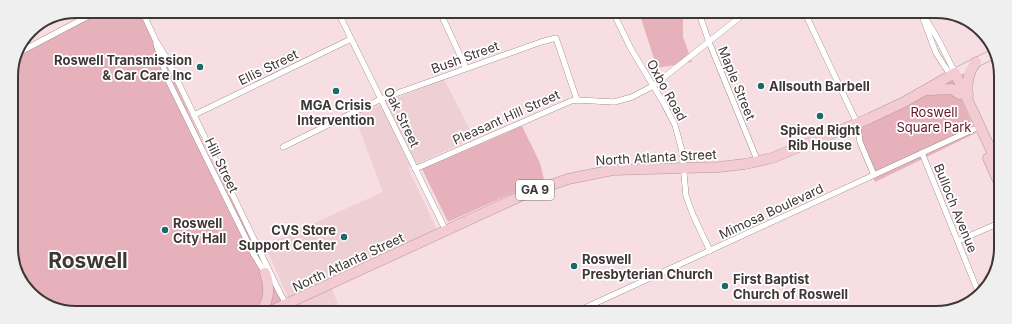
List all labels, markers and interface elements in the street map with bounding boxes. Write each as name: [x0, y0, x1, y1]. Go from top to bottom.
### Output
street label: Bush Street: [429, 37, 501, 77]
street label: Maple Street: [715, 44, 759, 122]
street label: Ellis Street: [236, 46, 300, 88]
place label: Roswell Transmission & Car Care Inc: [54, 52, 192, 83]
street label: Oxbo Road: [644, 56, 690, 124]
marker: Roswell Transmission & Car Care Inc: [195, 62, 205, 72]
place label: Allsouth Barbell: [769, 78, 870, 94]
marker: Allsouth Barbell: [756, 81, 766, 91]
street label: Oak Street: [381, 84, 423, 150]
marker: MGA Crisis Intervention: [331, 86, 341, 96]
street label: Pleasant Hill Street: [450, 86, 562, 148]
place label: MGA Crisis Intervention: [297, 97, 375, 128]
park label: Roswell Square Park: [896, 104, 972, 135]
marker: Spiced Right Rib House: [815, 111, 825, 121]
place label: Spiced Right Rib House: [780, 122, 860, 153]
street label: Hill Street: [202, 135, 242, 195]
street label: North Atlanta Street: [595, 146, 717, 168]
street label: Bulloch Avenue: [931, 161, 981, 255]
road number: GA 9: [516, 180, 554, 200]
street label: Mimosa Boulevard: [716, 180, 826, 242]
place label: Roswell City Hall: [173, 215, 226, 246]
place label: CVS Store Support Center: [239, 222, 337, 253]
marker: Roswell City Hall: [160, 225, 170, 235]
street label: North Atlanta Street: [290, 229, 406, 295]
marker: CVS Store Support Center: [339, 232, 349, 242]
district label: Roswell: [48, 248, 128, 273]
place label: Roswell Presbyterian Church: [582, 251, 713, 282]
marker: Roswell Presbyterian Church: [569, 261, 579, 271]
place label: First Baptist Church of Roswell: [733, 271, 848, 302]
marker: First Baptist Church of Roswell: [720, 281, 730, 291]

